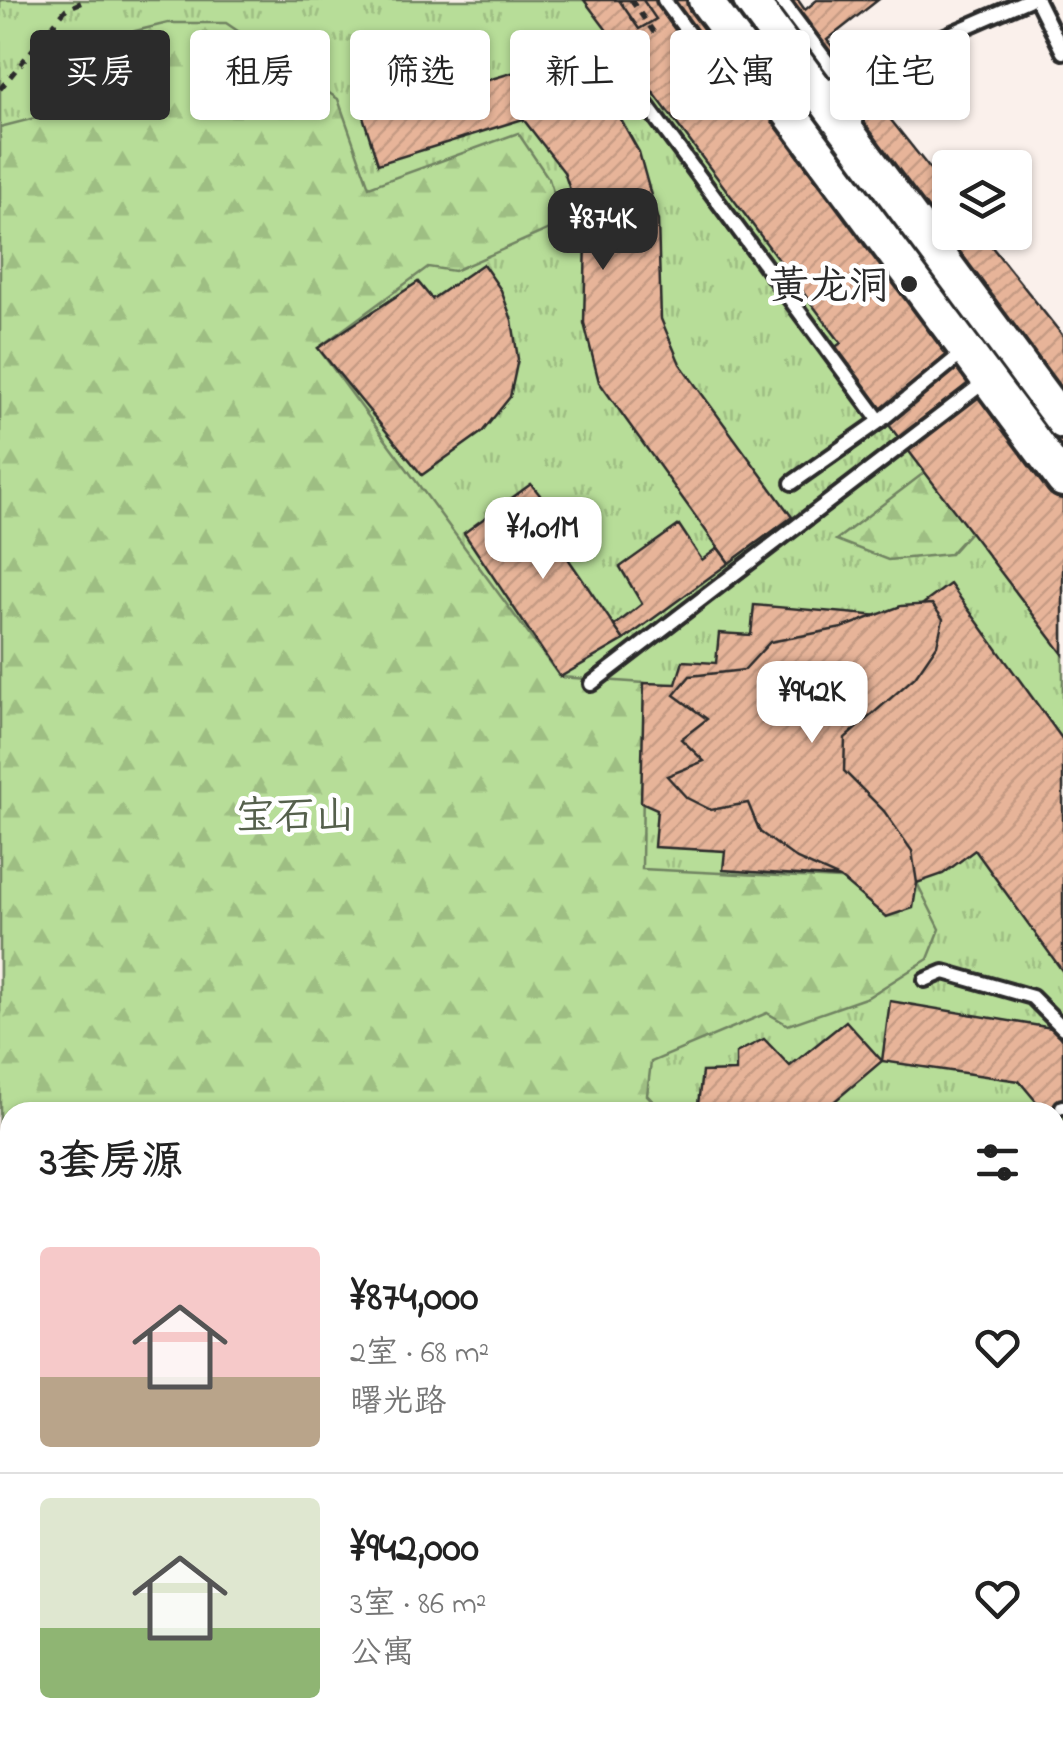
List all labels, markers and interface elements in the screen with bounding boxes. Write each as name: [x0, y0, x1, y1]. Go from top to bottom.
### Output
chip: 买房: [30, 30, 170, 120]
chip: 租房: [190, 30, 330, 120]
chip: 筛选: [350, 30, 490, 120]
chip: 新上: [510, 30, 650, 120]
chip: 公寓: [670, 30, 810, 120]
chip: 住宅: [830, 30, 970, 120]
map controls: [932, 150, 1032, 250]
button: layers: [932, 150, 1032, 250]
pin: ¥874K: [533, 188, 673, 273]
text: ¥874K: [570, 197, 636, 244]
place label: 黄龙洞: [769, 259, 889, 318]
marker: 黄龙洞: [898, 273, 920, 295]
pin: ¥1.01M: [462, 497, 624, 582]
text: ¥1.01M: [507, 506, 579, 553]
pin: ¥942K: [742, 661, 882, 746]
text: ¥942K: [779, 670, 845, 717]
park label: 宝石山: [235, 789, 355, 848]
text: 3套房源: [40, 1133, 183, 1194]
icon: filters: [970, 1135, 1025, 1190]
text: ¥874,000: [350, 1268, 478, 1329]
icon: home: [120, 1287, 240, 1407]
icon: heart: [970, 1320, 1025, 1375]
text: 2室 · 68 m²: [350, 1331, 489, 1378]
text: 曙光路: [350, 1380, 446, 1427]
text: ¥942,000: [350, 1519, 479, 1580]
icon: home: [120, 1538, 240, 1658]
icon: heart: [970, 1571, 1025, 1626]
text: 3室 · 86 m²: [350, 1582, 486, 1629]
text: 公寓: [350, 1631, 414, 1678]

